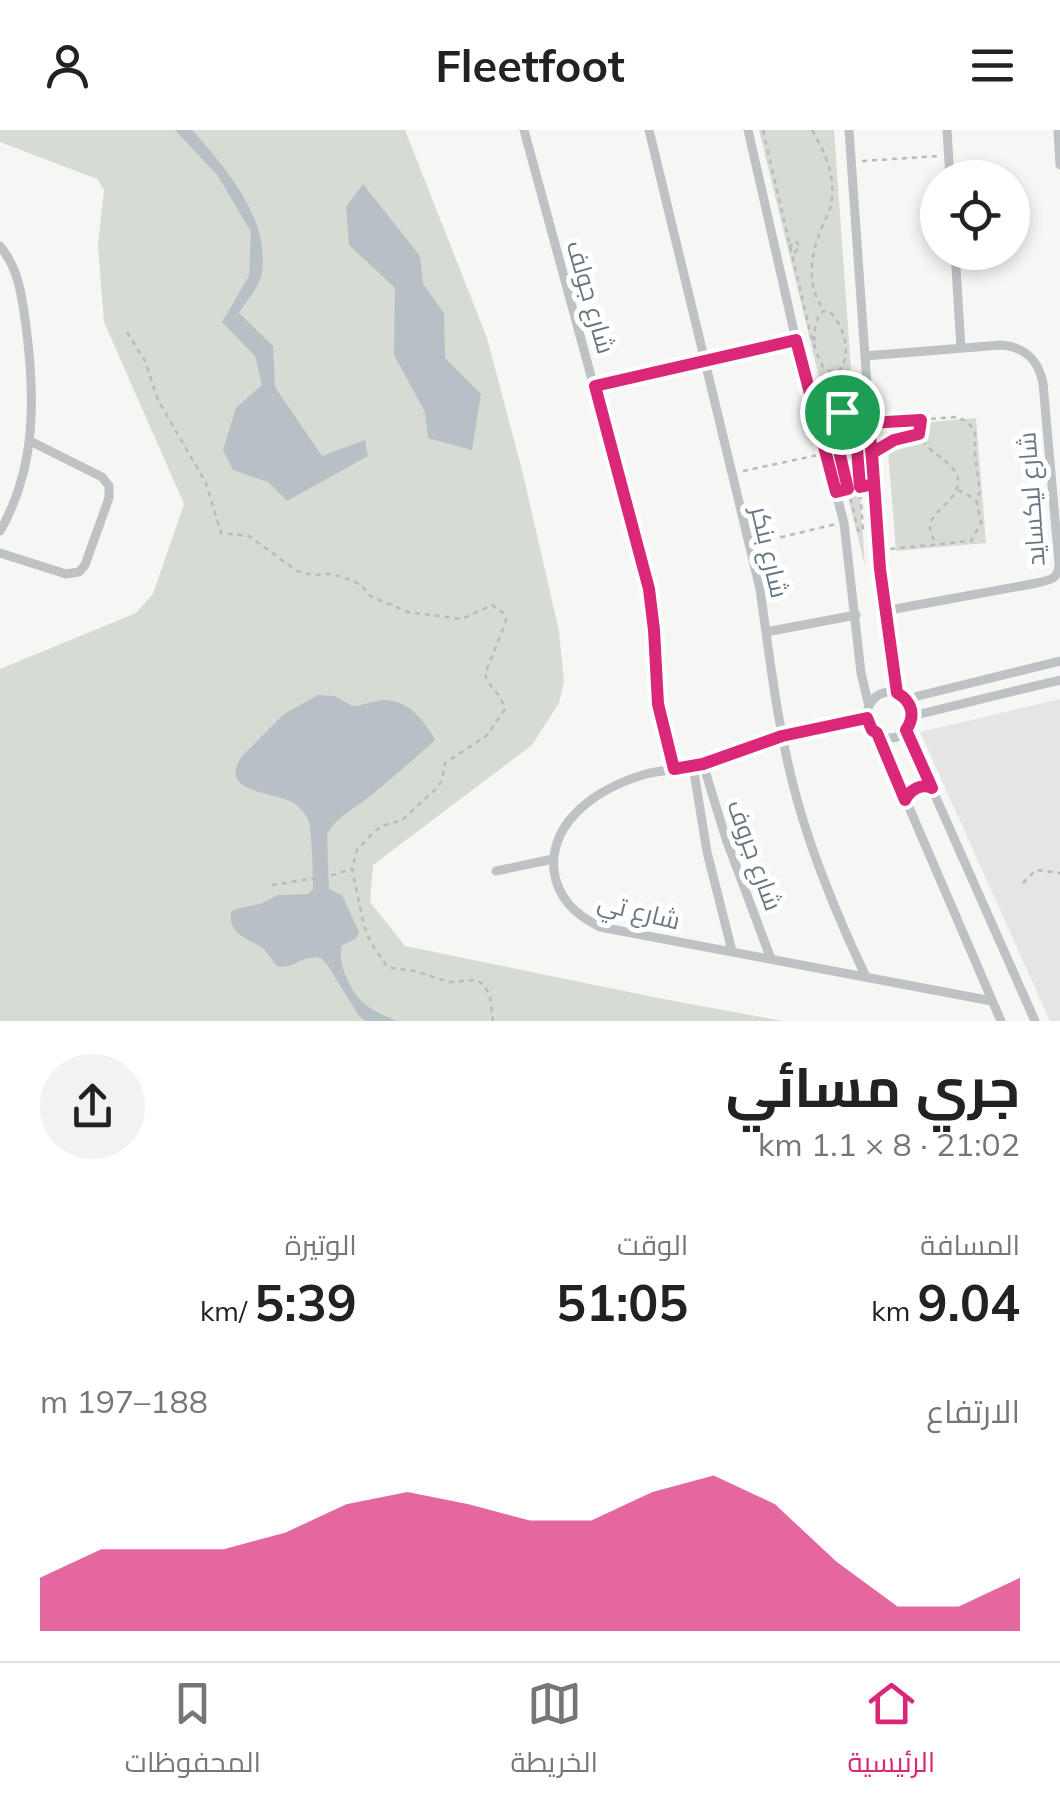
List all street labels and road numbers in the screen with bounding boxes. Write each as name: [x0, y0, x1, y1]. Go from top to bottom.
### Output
street label: شارع جولف: [559, 237, 622, 358]
street label: شارع ليكسايد: [1010, 431, 1053, 567]
street label: شارع بنكر: [743, 501, 796, 601]
street label: شارع جروف: [719, 795, 790, 915]
street label: شارع تي: [594, 885, 683, 941]

